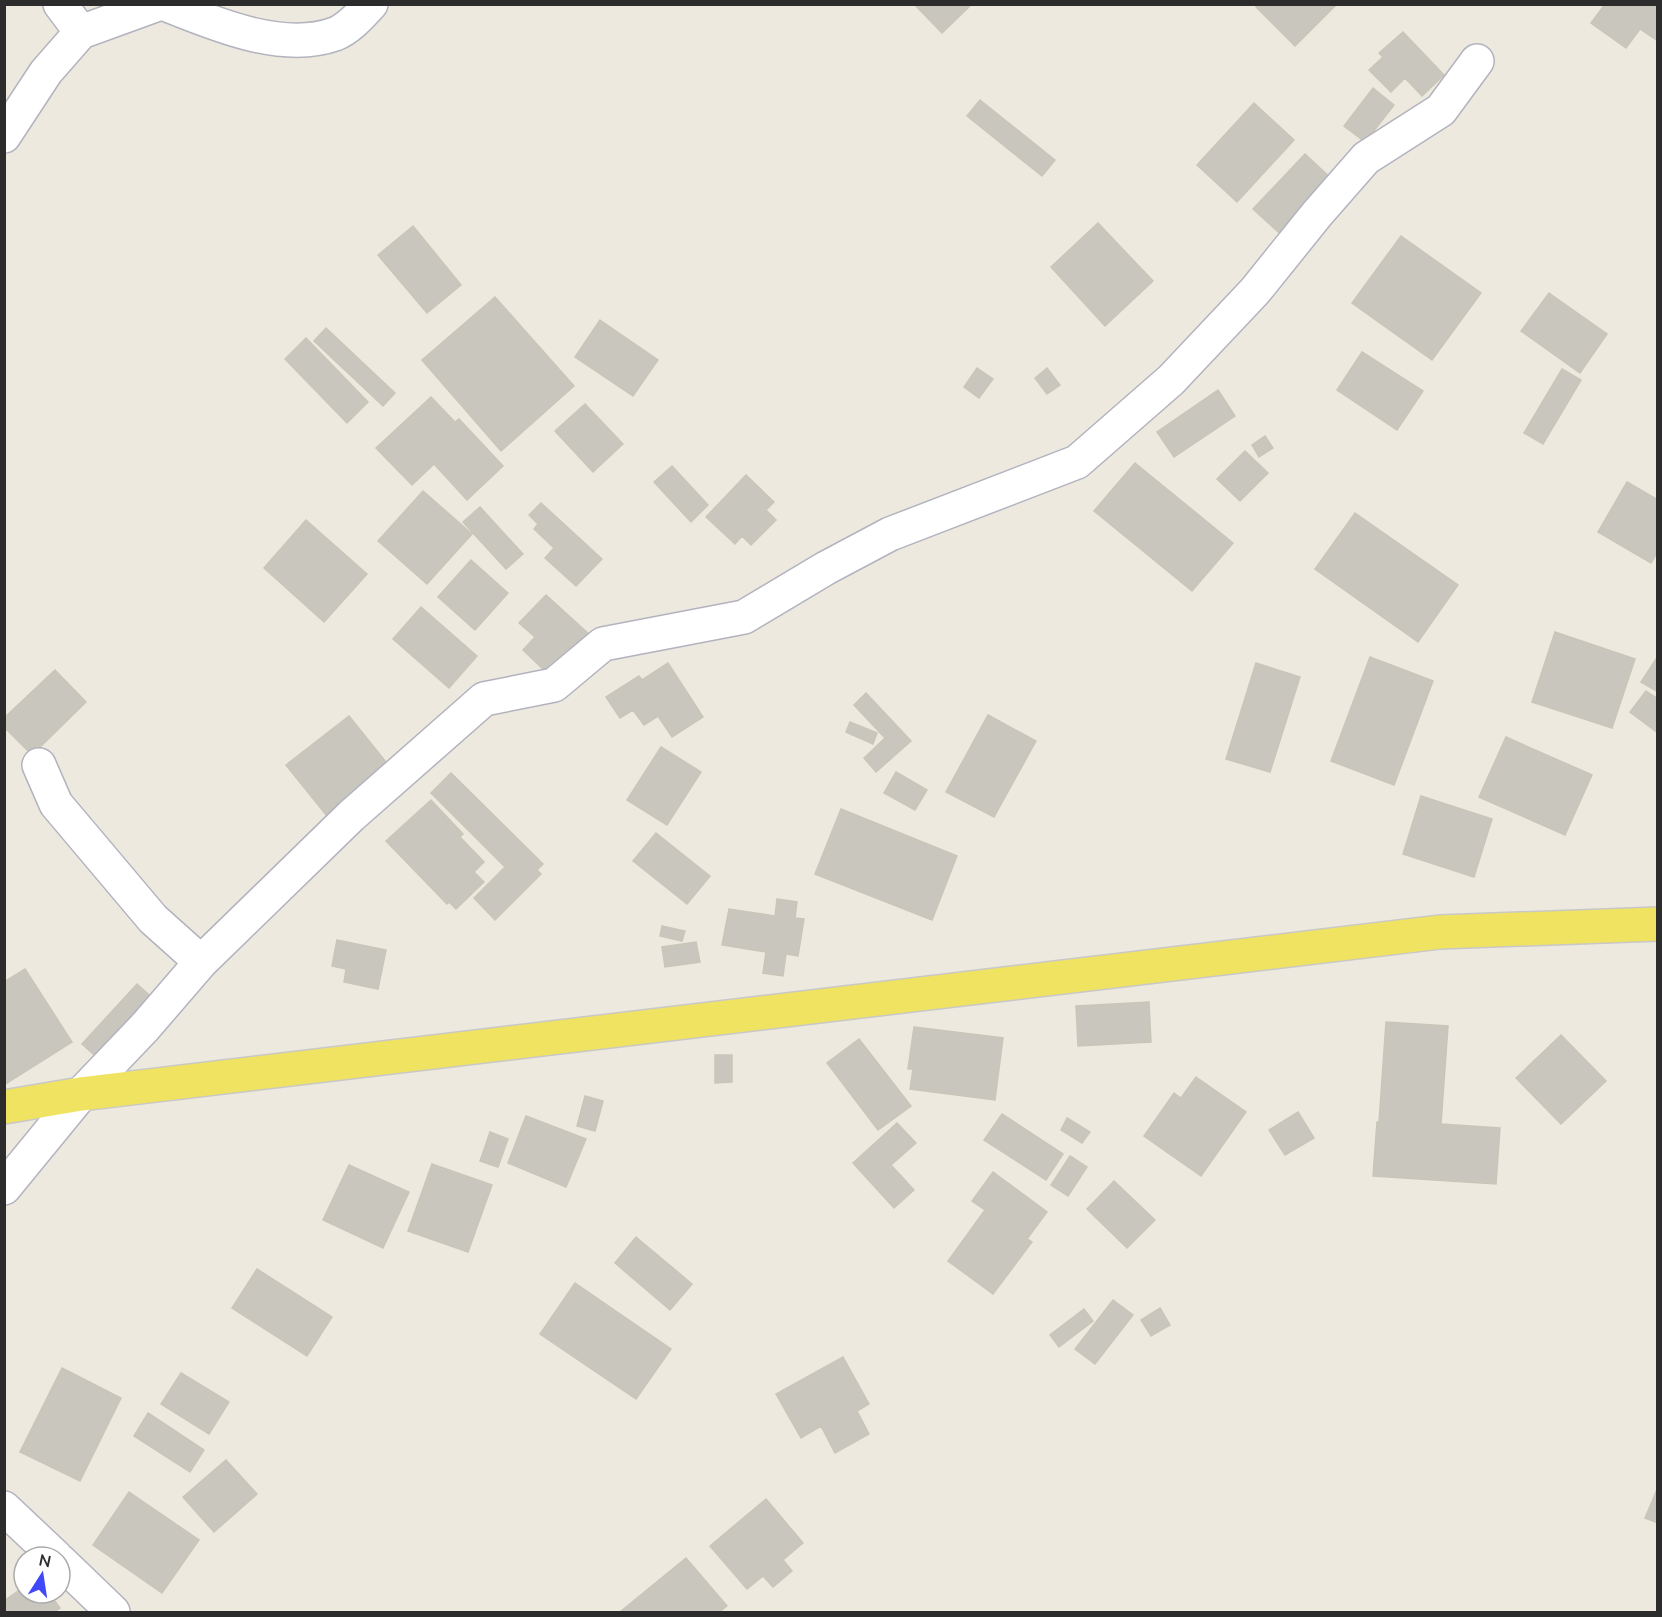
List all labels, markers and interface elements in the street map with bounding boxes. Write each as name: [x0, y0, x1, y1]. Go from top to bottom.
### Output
north arrow: [12, 1545, 72, 1605]
text: N: [37, 1549, 53, 1573]

